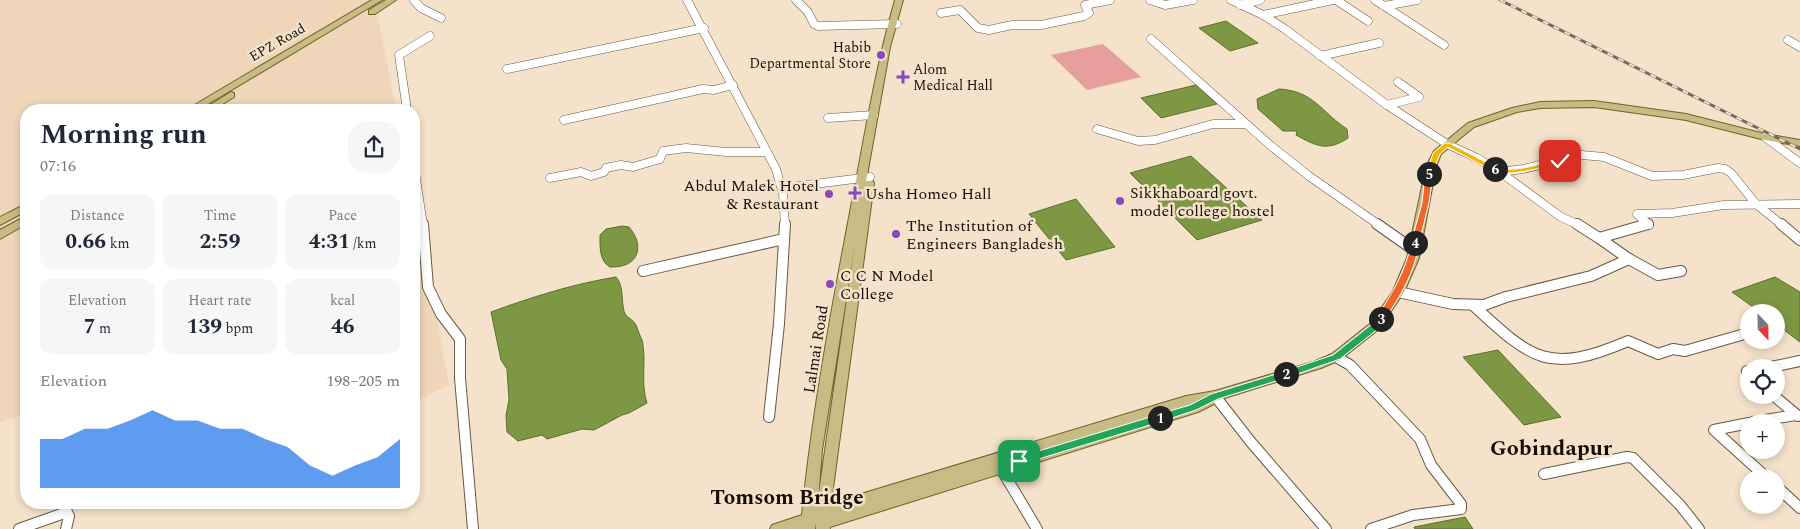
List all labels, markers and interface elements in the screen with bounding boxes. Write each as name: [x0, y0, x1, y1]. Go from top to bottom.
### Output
street label: EPZ Road: [245, 18, 310, 67]
place label: Habib Departmental Store: [749, 37, 871, 74]
marker: Habib Departmental Store: [875, 49, 887, 61]
place label: Alom Medical Hall: [913, 59, 993, 96]
marker: Alom Medical Hall: [897, 71, 909, 83]
text: Morning run: [40, 113, 207, 156]
button: share: [348, 121, 400, 173]
pin: [1539, 140, 1581, 182]
icon: check: [1546, 147, 1574, 175]
text: 07:16: [40, 154, 76, 178]
pin: 6: [1482, 156, 1508, 182]
text: 6: [1492, 159, 1499, 180]
pin: 5: [1416, 162, 1442, 186]
text: 5: [1426, 164, 1433, 185]
place label: Abdul Malek Hotel & Restaurant: [683, 174, 819, 216]
place label: Sikkhaboard govt. model college hostel: [1130, 181, 1274, 223]
place label: Usha Homeo Hall: [865, 182, 991, 206]
marker: Usha Homeo Hall: [849, 187, 861, 199]
marker: Abdul Malek Hotel & Restaurant: [823, 188, 835, 200]
marker: Sikkhaboard govt. model college hostel: [1114, 195, 1126, 207]
text: Distance: [70, 205, 125, 226]
text: Time: [204, 205, 236, 226]
text: Pace: [328, 205, 357, 226]
place label: The Institution of Engineers Bangladesh: [906, 214, 1063, 256]
text: 0.66: [65, 226, 106, 258]
text: 2:59: [200, 226, 240, 258]
text: 4:31: [309, 226, 350, 258]
marker: The Institution of Engineers Bangladesh: [890, 228, 902, 240]
pin: 4: [1402, 230, 1428, 256]
text: km: [106, 233, 130, 254]
text: /km: [350, 233, 377, 254]
text: 4: [1412, 233, 1419, 254]
place label: C C N Model College: [840, 264, 933, 306]
marker: C C N Model College: [824, 278, 836, 290]
text: Elevation: [68, 290, 127, 311]
text: Heart rate: [188, 290, 252, 311]
text: kcal: [330, 290, 355, 311]
street label: Lalmai Road: [797, 303, 835, 395]
north arrow: [1740, 304, 1785, 349]
map controls: [1740, 304, 1785, 514]
pin: 3: [1368, 306, 1394, 332]
text: 3: [1378, 309, 1385, 330]
text: 7: [84, 311, 95, 343]
text: 139: [187, 311, 222, 343]
text: 46: [331, 311, 354, 343]
text: m: [95, 318, 111, 339]
text: bpm: [222, 318, 253, 339]
button: locate: [1740, 359, 1785, 404]
pin: 2: [1274, 362, 1298, 386]
text: 2: [1283, 364, 1290, 385]
text: Elevation: [40, 369, 107, 393]
text: 198–205 m: [326, 369, 400, 393]
pin: 1: [1148, 406, 1172, 430]
text: 1: [1157, 408, 1164, 429]
button: +: [1740, 414, 1785, 459]
district label: Gobindapur: [1490, 432, 1613, 465]
pin: [998, 440, 1040, 482]
icon: arrive: [1005, 447, 1033, 475]
button: −: [1740, 469, 1785, 514]
district label: Tomsom Bridge: [710, 482, 864, 514]

